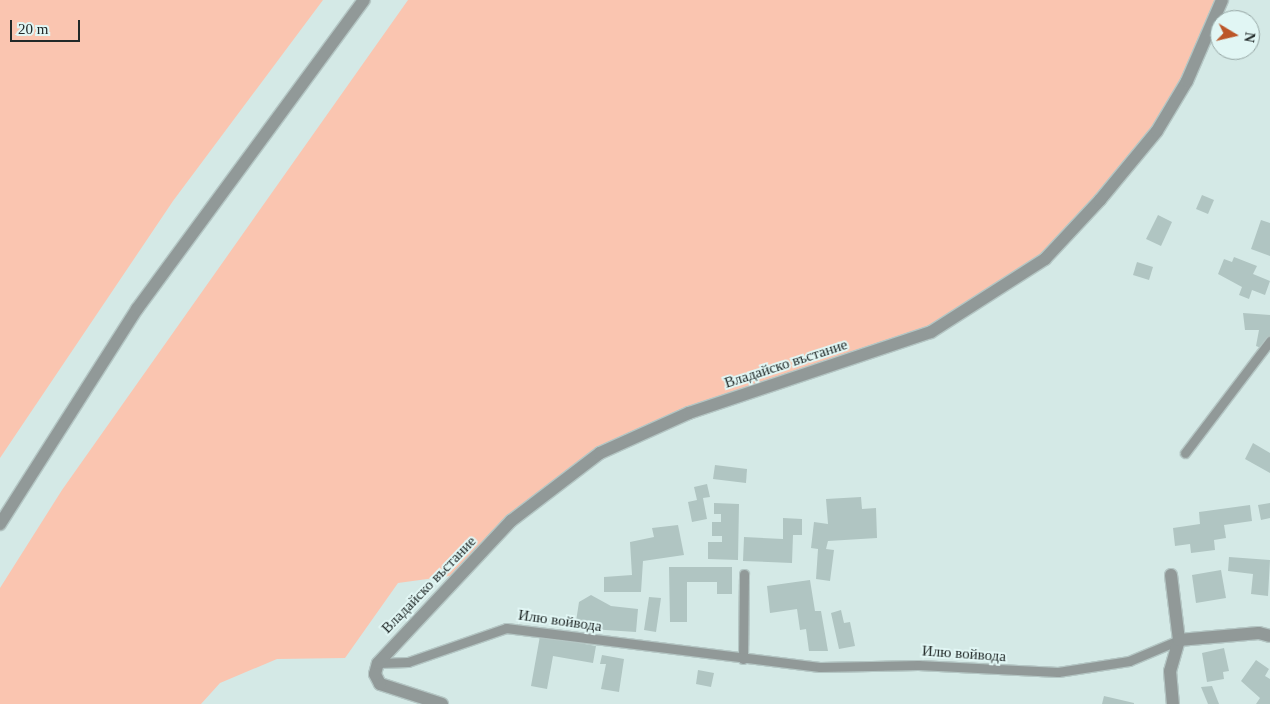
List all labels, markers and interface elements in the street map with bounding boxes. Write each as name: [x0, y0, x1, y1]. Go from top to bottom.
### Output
scale bar: [12, 10, 82, 42]
north arrow: [1210, 10, 1260, 60]
text: 20 m: [18, 21, 48, 37]
text: N: [1241, 31, 1258, 43]
street label: Владайско въстание: [722, 336, 850, 392]
street label: Владайско въстание: [378, 533, 480, 637]
street label: Илю войвода: [517, 606, 603, 636]
street label: Илю войвода: [921, 642, 1007, 666]

